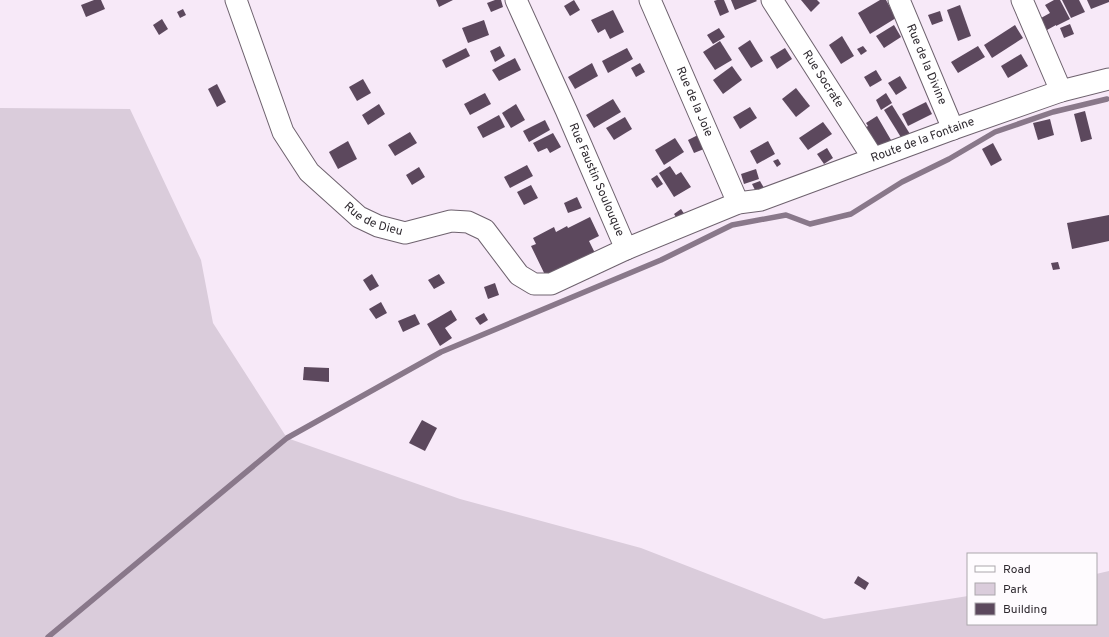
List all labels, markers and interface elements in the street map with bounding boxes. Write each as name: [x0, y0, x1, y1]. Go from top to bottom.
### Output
street label: Rue de la Divine: [902, 22, 950, 107]
street label: Rue Socrate: [798, 47, 847, 111]
street label: Rue de la Joie: [672, 64, 716, 139]
street label: Route de la Fontaine: [869, 114, 977, 167]
street label: Rue Faustin Soulouque: [565, 121, 628, 239]
street label: Rue de Dieu: [340, 199, 404, 240]
legend: [967, 553, 1097, 625]
text: Road: [1003, 562, 1031, 578]
text: Park: [1003, 582, 1028, 598]
text: Building: [1003, 602, 1047, 618]

